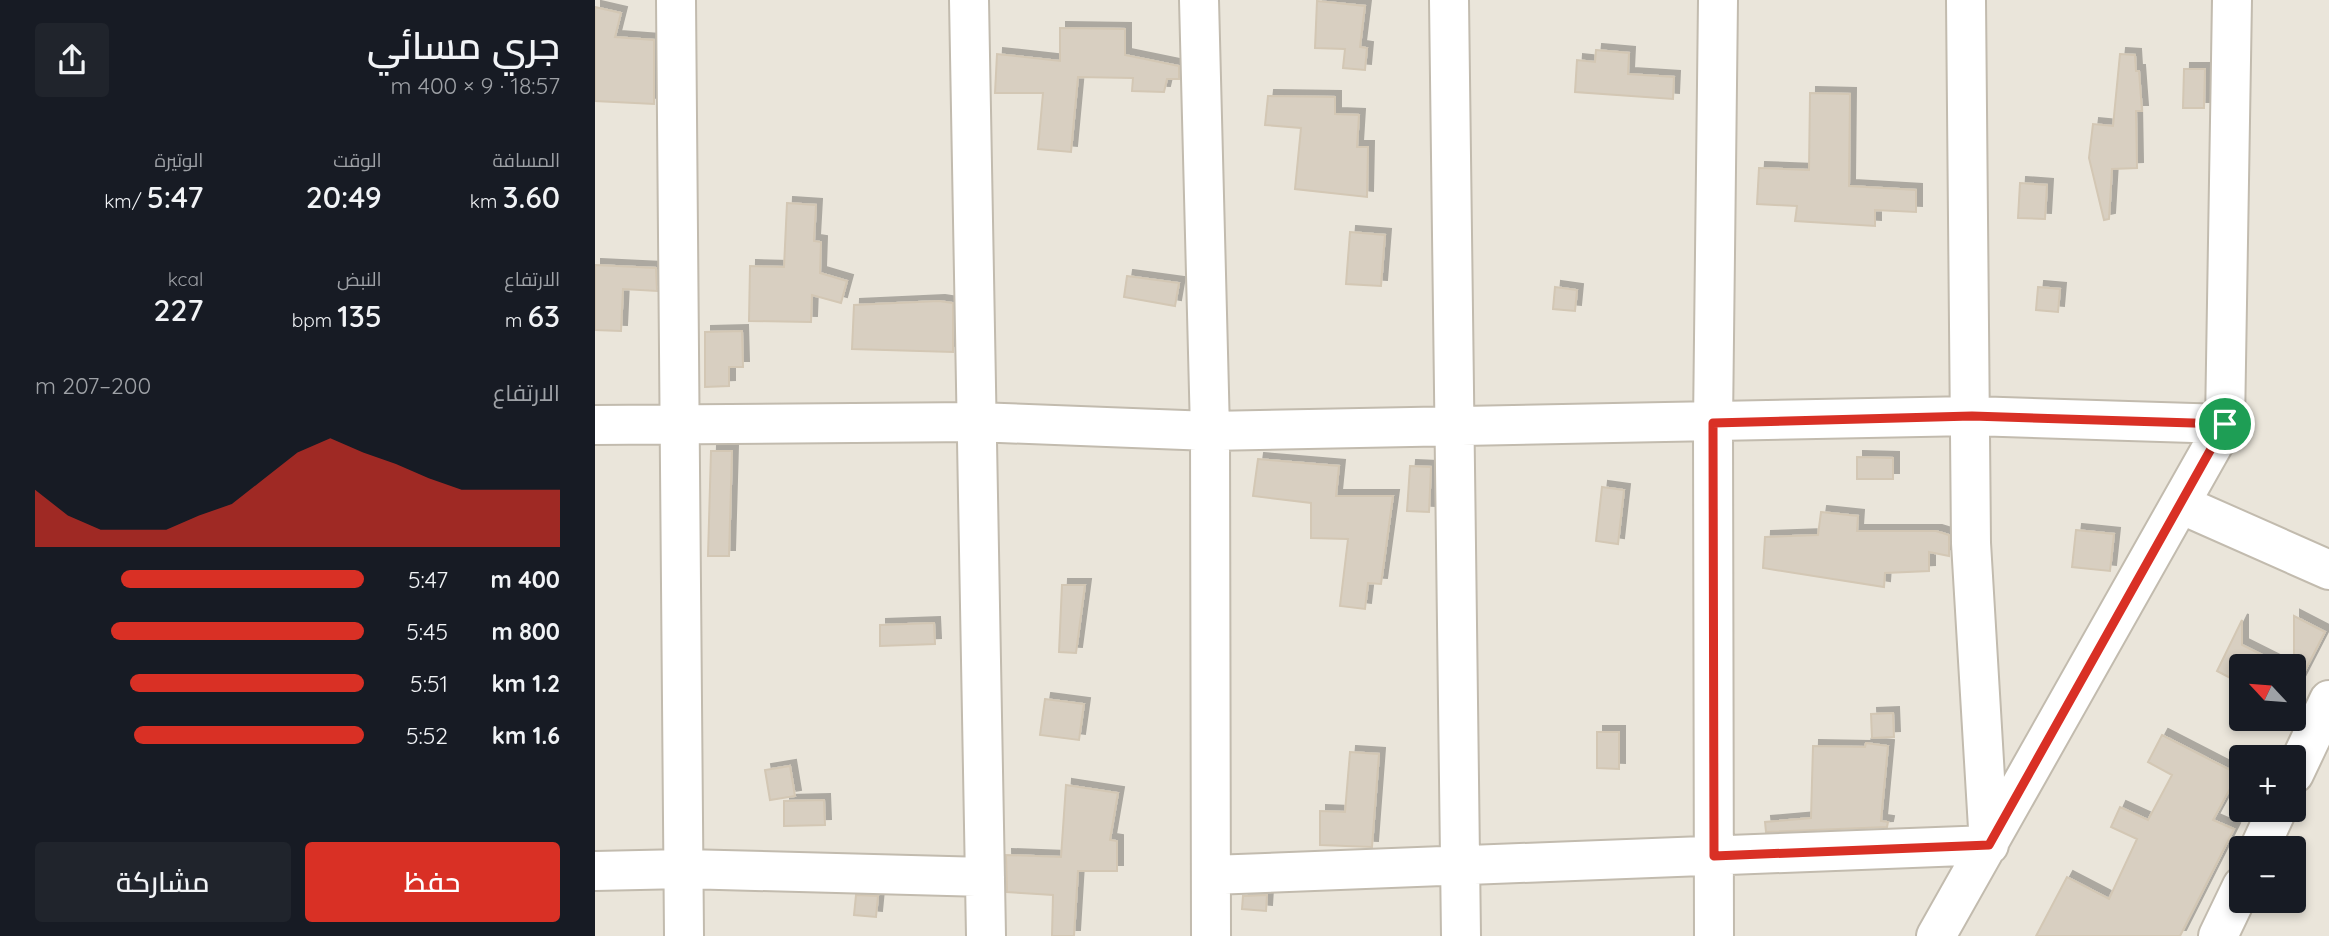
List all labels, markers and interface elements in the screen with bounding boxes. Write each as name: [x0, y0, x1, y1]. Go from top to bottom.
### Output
text: جري مسائي: [367, 21, 560, 69]
button: share: [35, 23, 109, 97]
text: 18:57 · 9 × 400 m: [391, 71, 560, 100]
text: الوتيرة: [155, 148, 203, 172]
text: الوقت: [333, 148, 382, 172]
text: المسافة: [492, 148, 560, 172]
text: 5:47: [147, 178, 203, 216]
text: 20:49: [306, 178, 382, 216]
text: 3.60: [503, 178, 560, 216]
text: /km: [104, 189, 147, 213]
text: km: [470, 189, 503, 213]
text: kcal: [168, 267, 203, 291]
text: النبض: [337, 267, 382, 291]
text: الارتفاع: [504, 267, 560, 291]
text: 227: [154, 291, 203, 329]
text: 135: [337, 297, 382, 335]
text: 63: [528, 297, 560, 335]
text: bpm: [292, 308, 337, 332]
text: m: [505, 308, 528, 332]
text: 200–207 m: [35, 371, 151, 400]
text: الارتفاع: [493, 378, 560, 407]
pin: [2195, 394, 2255, 454]
icon: arrive: [2206, 405, 2244, 443]
text: 5:47: [408, 565, 448, 594]
text: 400 m: [491, 565, 560, 594]
text: 5:45: [406, 617, 448, 646]
text: 800 m: [491, 617, 560, 646]
north arrow: [2229, 654, 2307, 732]
map controls: [2229, 654, 2306, 913]
text: 5:51: [410, 669, 448, 698]
text: 1.2 km: [491, 669, 560, 698]
text: 5:52: [406, 721, 448, 750]
text: 1.6 km: [492, 721, 560, 750]
button: +: [2229, 745, 2306, 822]
button: −: [2229, 836, 2306, 913]
button: مشاركة: [35, 842, 291, 922]
button: حفظ: [305, 842, 560, 922]

